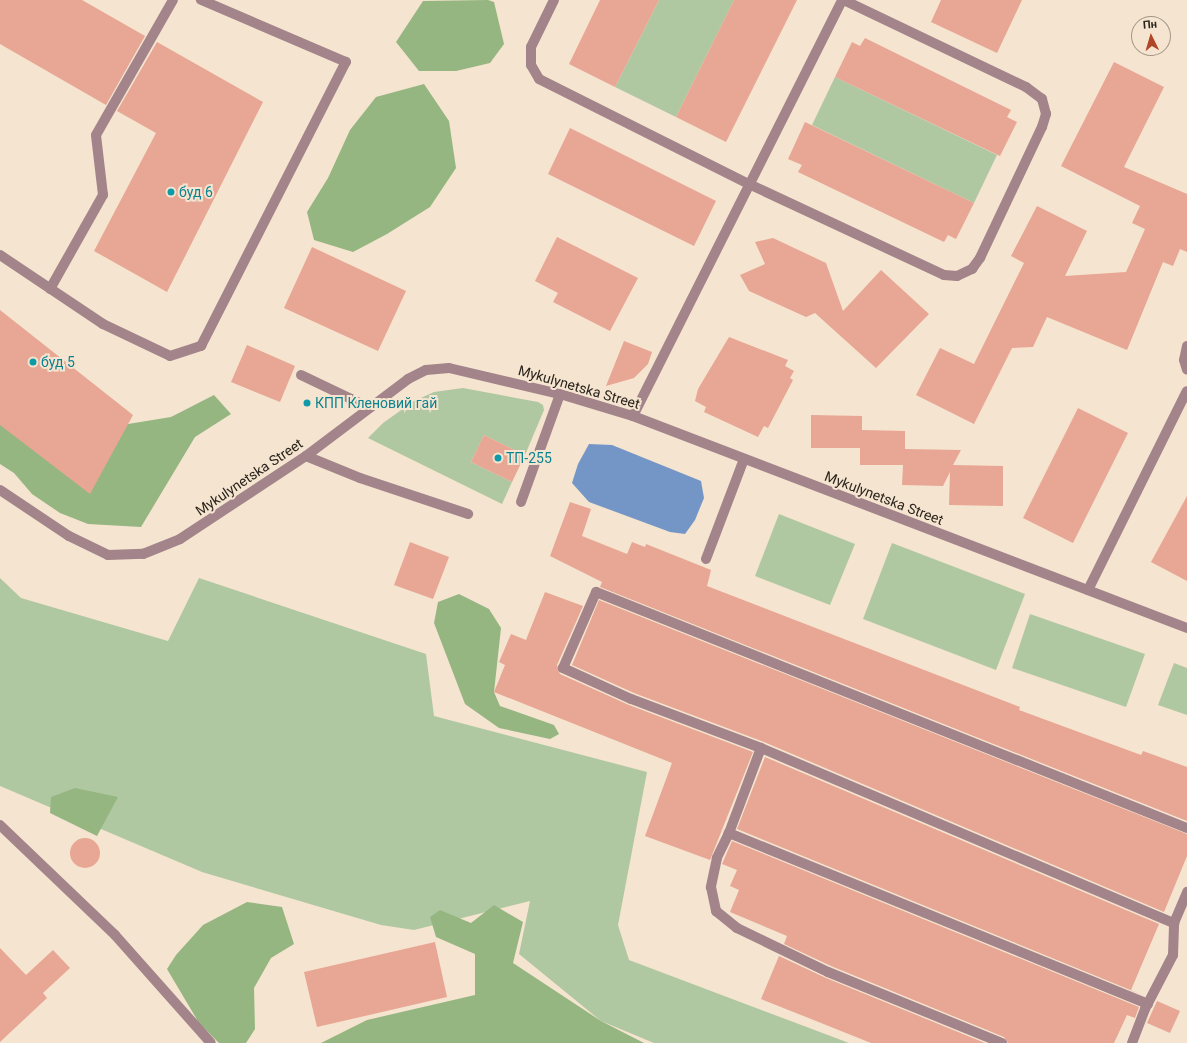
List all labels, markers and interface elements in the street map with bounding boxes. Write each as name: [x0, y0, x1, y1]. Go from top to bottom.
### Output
north arrow: [1131, 16, 1171, 56]
text: Пн: [1142, 17, 1158, 32]
place label: буд 6: [179, 184, 213, 200]
marker: буд 6: [166, 187, 176, 197]
place label: буд 5: [41, 354, 75, 370]
marker: буд 5: [28, 357, 38, 367]
street label: Mykulynetska Street: [516, 362, 642, 412]
place label: КПП Кленовий гай: [315, 395, 437, 411]
marker: КПП Кленовий гай: [302, 398, 312, 408]
street label: Mykulynetska Street: [192, 435, 306, 519]
place label: ТП-255: [506, 450, 552, 466]
marker: ТП-255: [493, 453, 503, 463]
street label: Mykulynetska Street: [822, 468, 946, 528]

